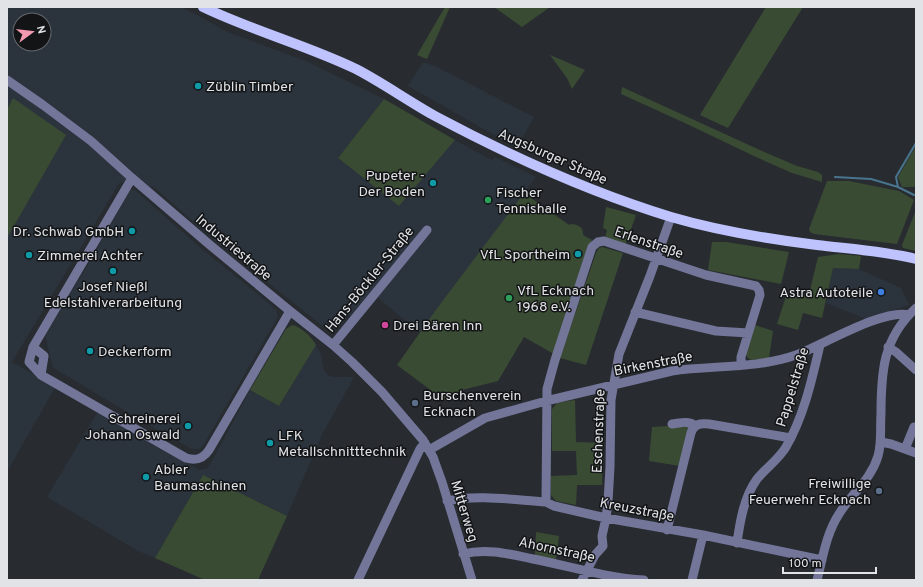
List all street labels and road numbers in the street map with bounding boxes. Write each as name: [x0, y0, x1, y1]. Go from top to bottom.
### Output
street label: Augsburger Straße: [495, 126, 610, 189]
street label: Industriestraße: [191, 211, 275, 285]
street label: Hans-Böckler-Straße: [322, 224, 418, 336]
street label: Erlenstraße: [612, 224, 685, 263]
street label: Pappelstraße: [773, 346, 814, 429]
street label: Birkenstraße: [613, 349, 694, 380]
street label: Eschenstraße: [590, 389, 609, 473]
street label: Mitterweg: [446, 478, 481, 544]
street label: Kreuzstraße: [598, 495, 675, 526]
street label: Ahornstraße: [517, 534, 596, 567]

